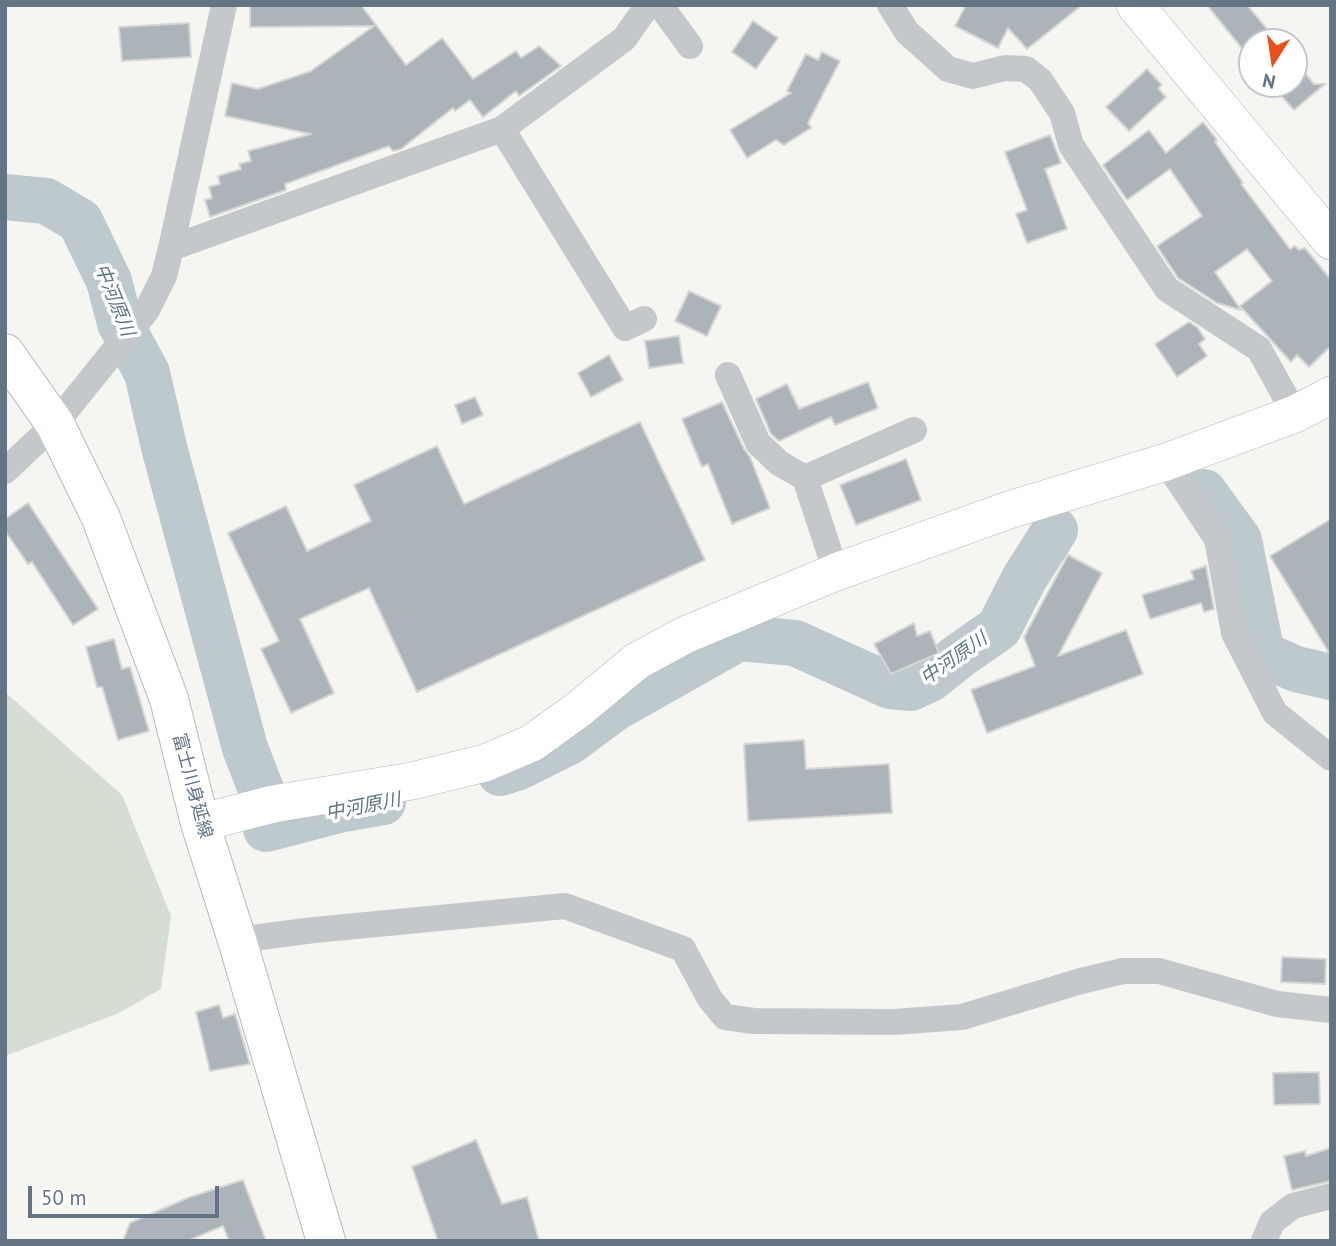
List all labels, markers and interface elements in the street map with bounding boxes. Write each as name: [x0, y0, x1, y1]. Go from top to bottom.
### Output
north arrow: [1238, 28, 1308, 98]
text: N: [1260, 69, 1278, 95]
water label: 中河原川: [89, 260, 139, 340]
water label: 中河原川: [916, 628, 992, 690]
street label: 富士川身延線: [168, 731, 216, 841]
water label: 中河原川: [324, 789, 402, 825]
scale bar: [32, 1172, 222, 1216]
text: 50 m: [41, 1184, 87, 1211]

